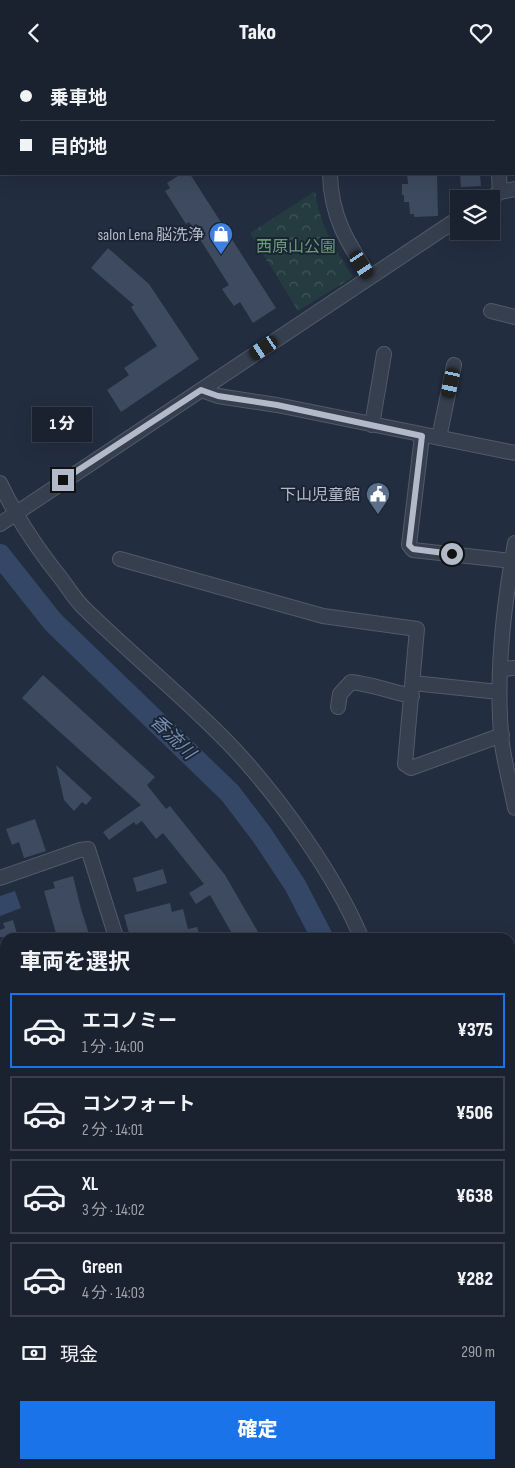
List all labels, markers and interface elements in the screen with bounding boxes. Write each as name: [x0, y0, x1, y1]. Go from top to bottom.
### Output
icon: back: [20, 19, 48, 47]
text: Tako: [239, 19, 276, 46]
icon: heart: [467, 19, 495, 47]
text: 乗車地: [50, 87, 107, 110]
text: 目的地: [50, 136, 107, 159]
map controls: [450, 190, 500, 240]
button: layers: [450, 190, 500, 240]
shop icon: salon Lena 脳洗浄: [208, 221, 234, 255]
place label: salon Lena 脳洗浄: [97, 226, 204, 245]
park label: 西原山公園: [256, 238, 336, 257]
car: [347, 248, 376, 282]
car: [247, 333, 280, 363]
car: [440, 367, 461, 399]
callout: 1 分: [33, 407, 93, 443]
text: 1 分: [49, 415, 75, 434]
route end: [52, 469, 74, 491]
public building icon: 下山児童館: [365, 481, 391, 515]
place label: 下山児童館: [280, 486, 360, 505]
route start: [441, 543, 463, 565]
water label: 香流川: [146, 711, 201, 765]
text: 車両を選択: [20, 949, 130, 976]
icon: car: [22, 1008, 67, 1053]
text: エコノミー: [82, 1010, 177, 1033]
text: ¥375: [457, 1019, 493, 1042]
text: 1 分 · 14:00: [82, 1038, 144, 1057]
icon: car: [22, 1091, 67, 1136]
text: コンフォート: [82, 1093, 195, 1116]
text: ¥506: [456, 1102, 493, 1125]
text: 2 分 · 14:01: [82, 1121, 143, 1140]
text: XL: [82, 1173, 98, 1196]
icon: car: [22, 1174, 67, 1219]
text: ¥638: [456, 1185, 493, 1208]
text: 3 分 · 14:02: [82, 1201, 145, 1220]
text: Green: [82, 1256, 122, 1279]
icon: car: [22, 1257, 67, 1302]
text: ¥282: [457, 1268, 493, 1291]
text: 4 分 · 14:03: [82, 1284, 145, 1303]
icon: cash: [20, 1339, 48, 1367]
text: 290 m: [461, 1343, 495, 1362]
text: 現金: [60, 1344, 98, 1367]
button: 確定: [20, 1401, 495, 1459]

